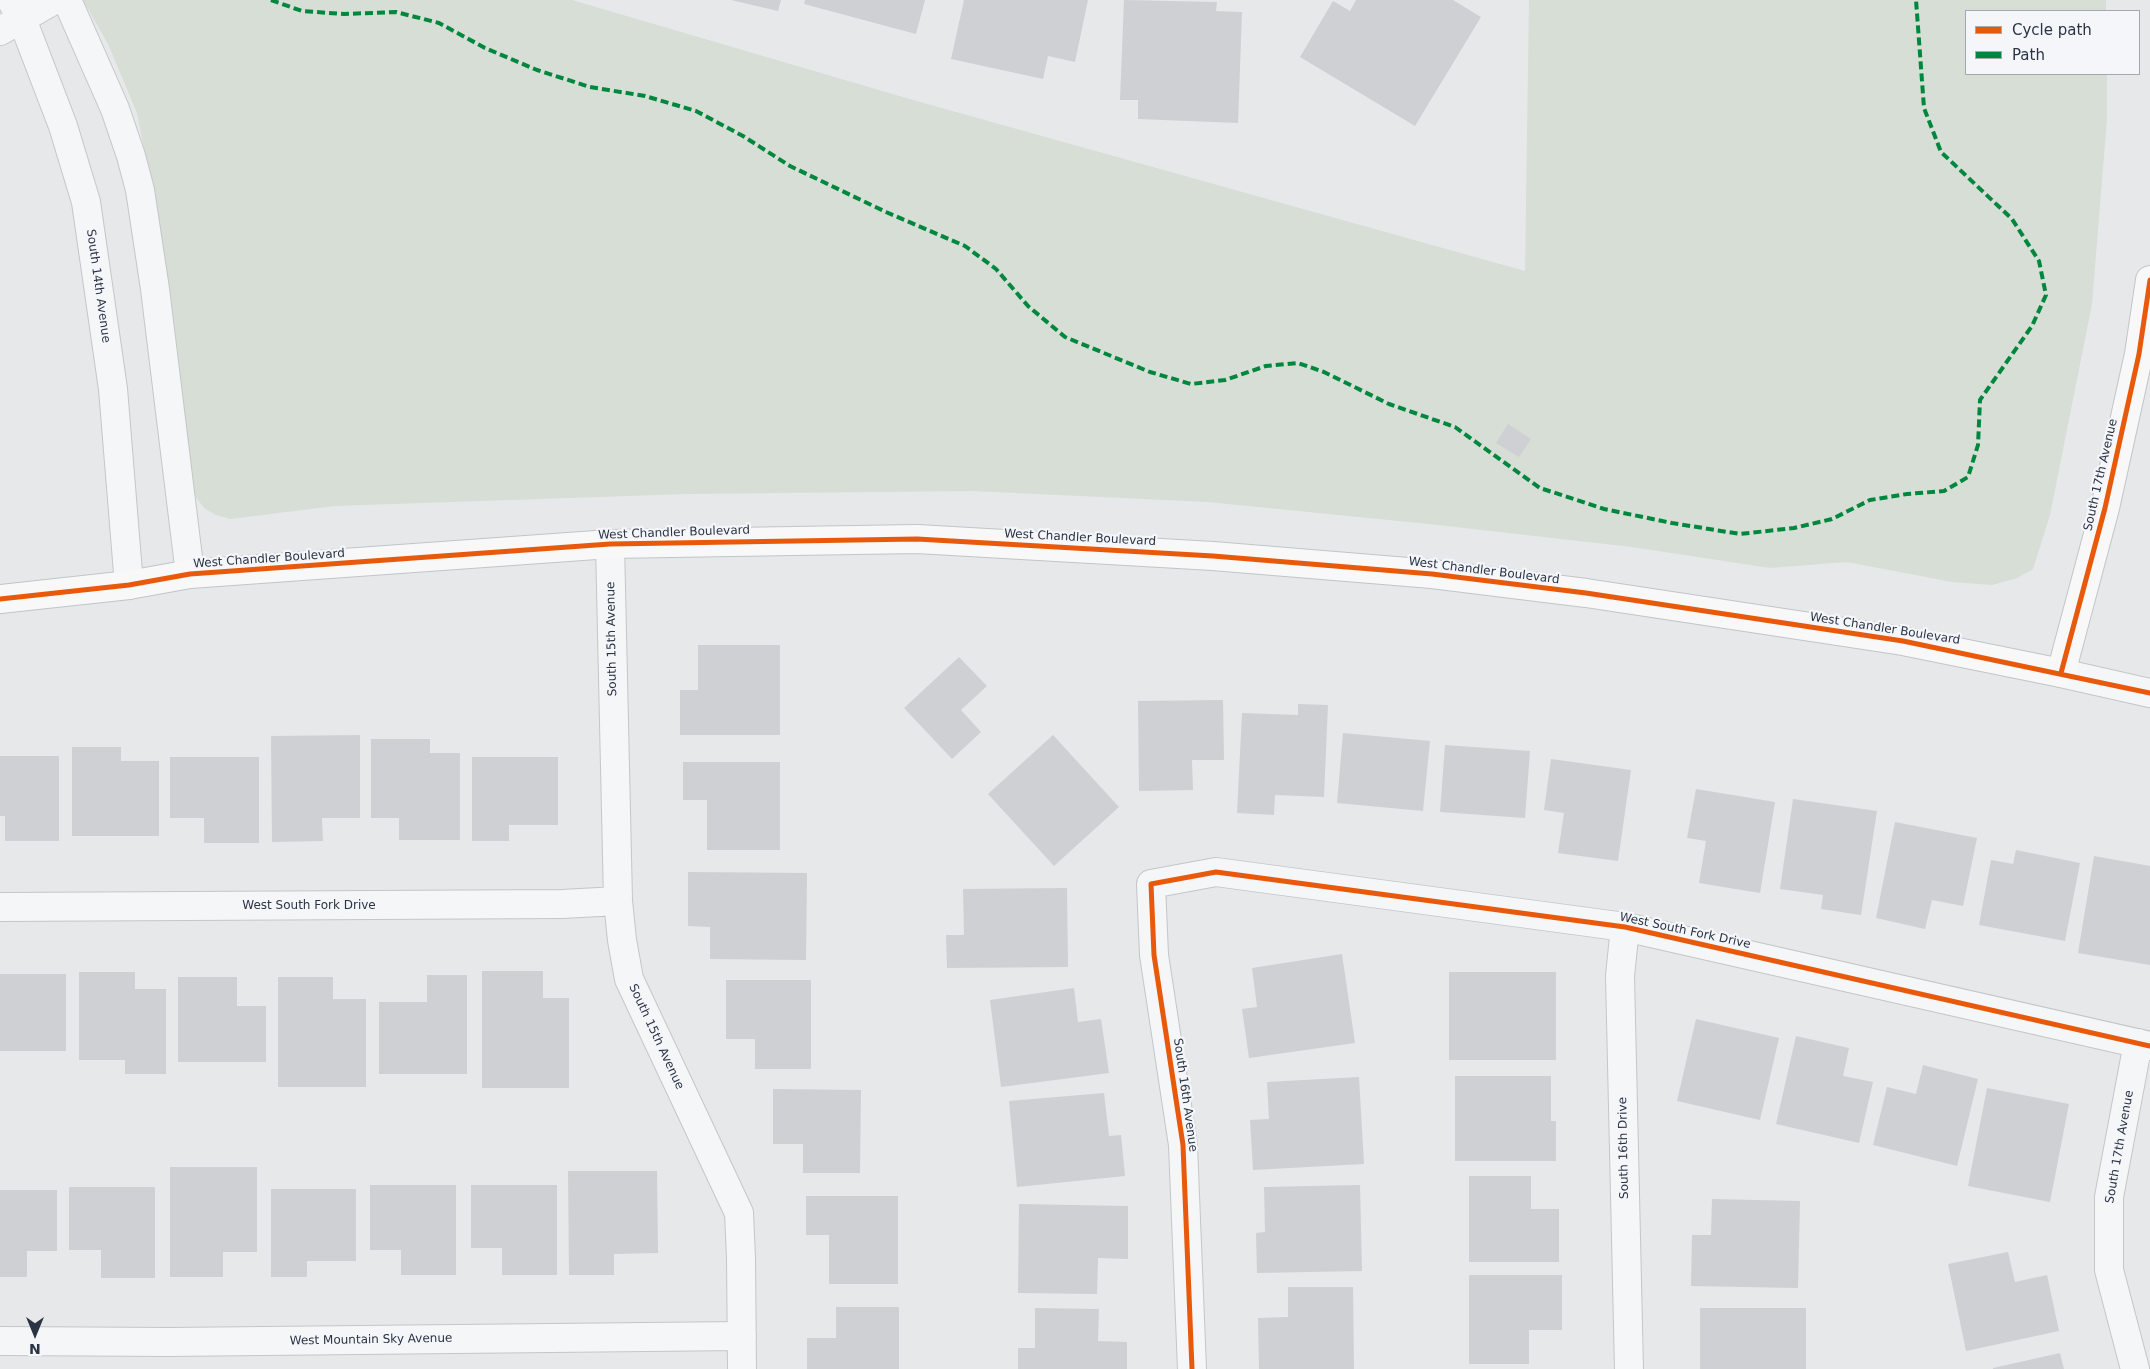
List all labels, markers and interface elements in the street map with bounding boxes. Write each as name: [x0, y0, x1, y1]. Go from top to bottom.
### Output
legend: [1965, 10, 2140, 75]
text: Cycle path: [2012, 21, 2092, 39]
text: Path: [2012, 46, 2045, 64]
street label: South 14th Avenue: [83, 228, 113, 344]
street label: South 17th Avenue: [2081, 418, 2121, 532]
street label: West Chandler Boulevard: [598, 523, 750, 543]
street label: West Chandler Boulevard: [1004, 527, 1156, 549]
street label: West Chandler Boulevard: [193, 547, 345, 571]
street label: West Chandler Boulevard: [1408, 555, 1560, 587]
street label: South 15th Avenue: [604, 582, 620, 696]
street label: West Chandler Boulevard: [1809, 610, 1961, 648]
street label: West South Fork Drive: [242, 899, 376, 913]
street label: West South Fork Drive: [1618, 910, 1752, 952]
street label: South 15th Avenue: [625, 982, 687, 1092]
street label: South 16th Avenue: [1170, 1037, 1200, 1153]
street label: South 17th Avenue: [2103, 1089, 2137, 1205]
street label: South 16th Drive: [1616, 1097, 1632, 1199]
north arrow: [10, 1309, 60, 1359]
street label: West Mountain Sky Avenue: [290, 1331, 452, 1349]
text: N: [29, 1341, 41, 1357]

